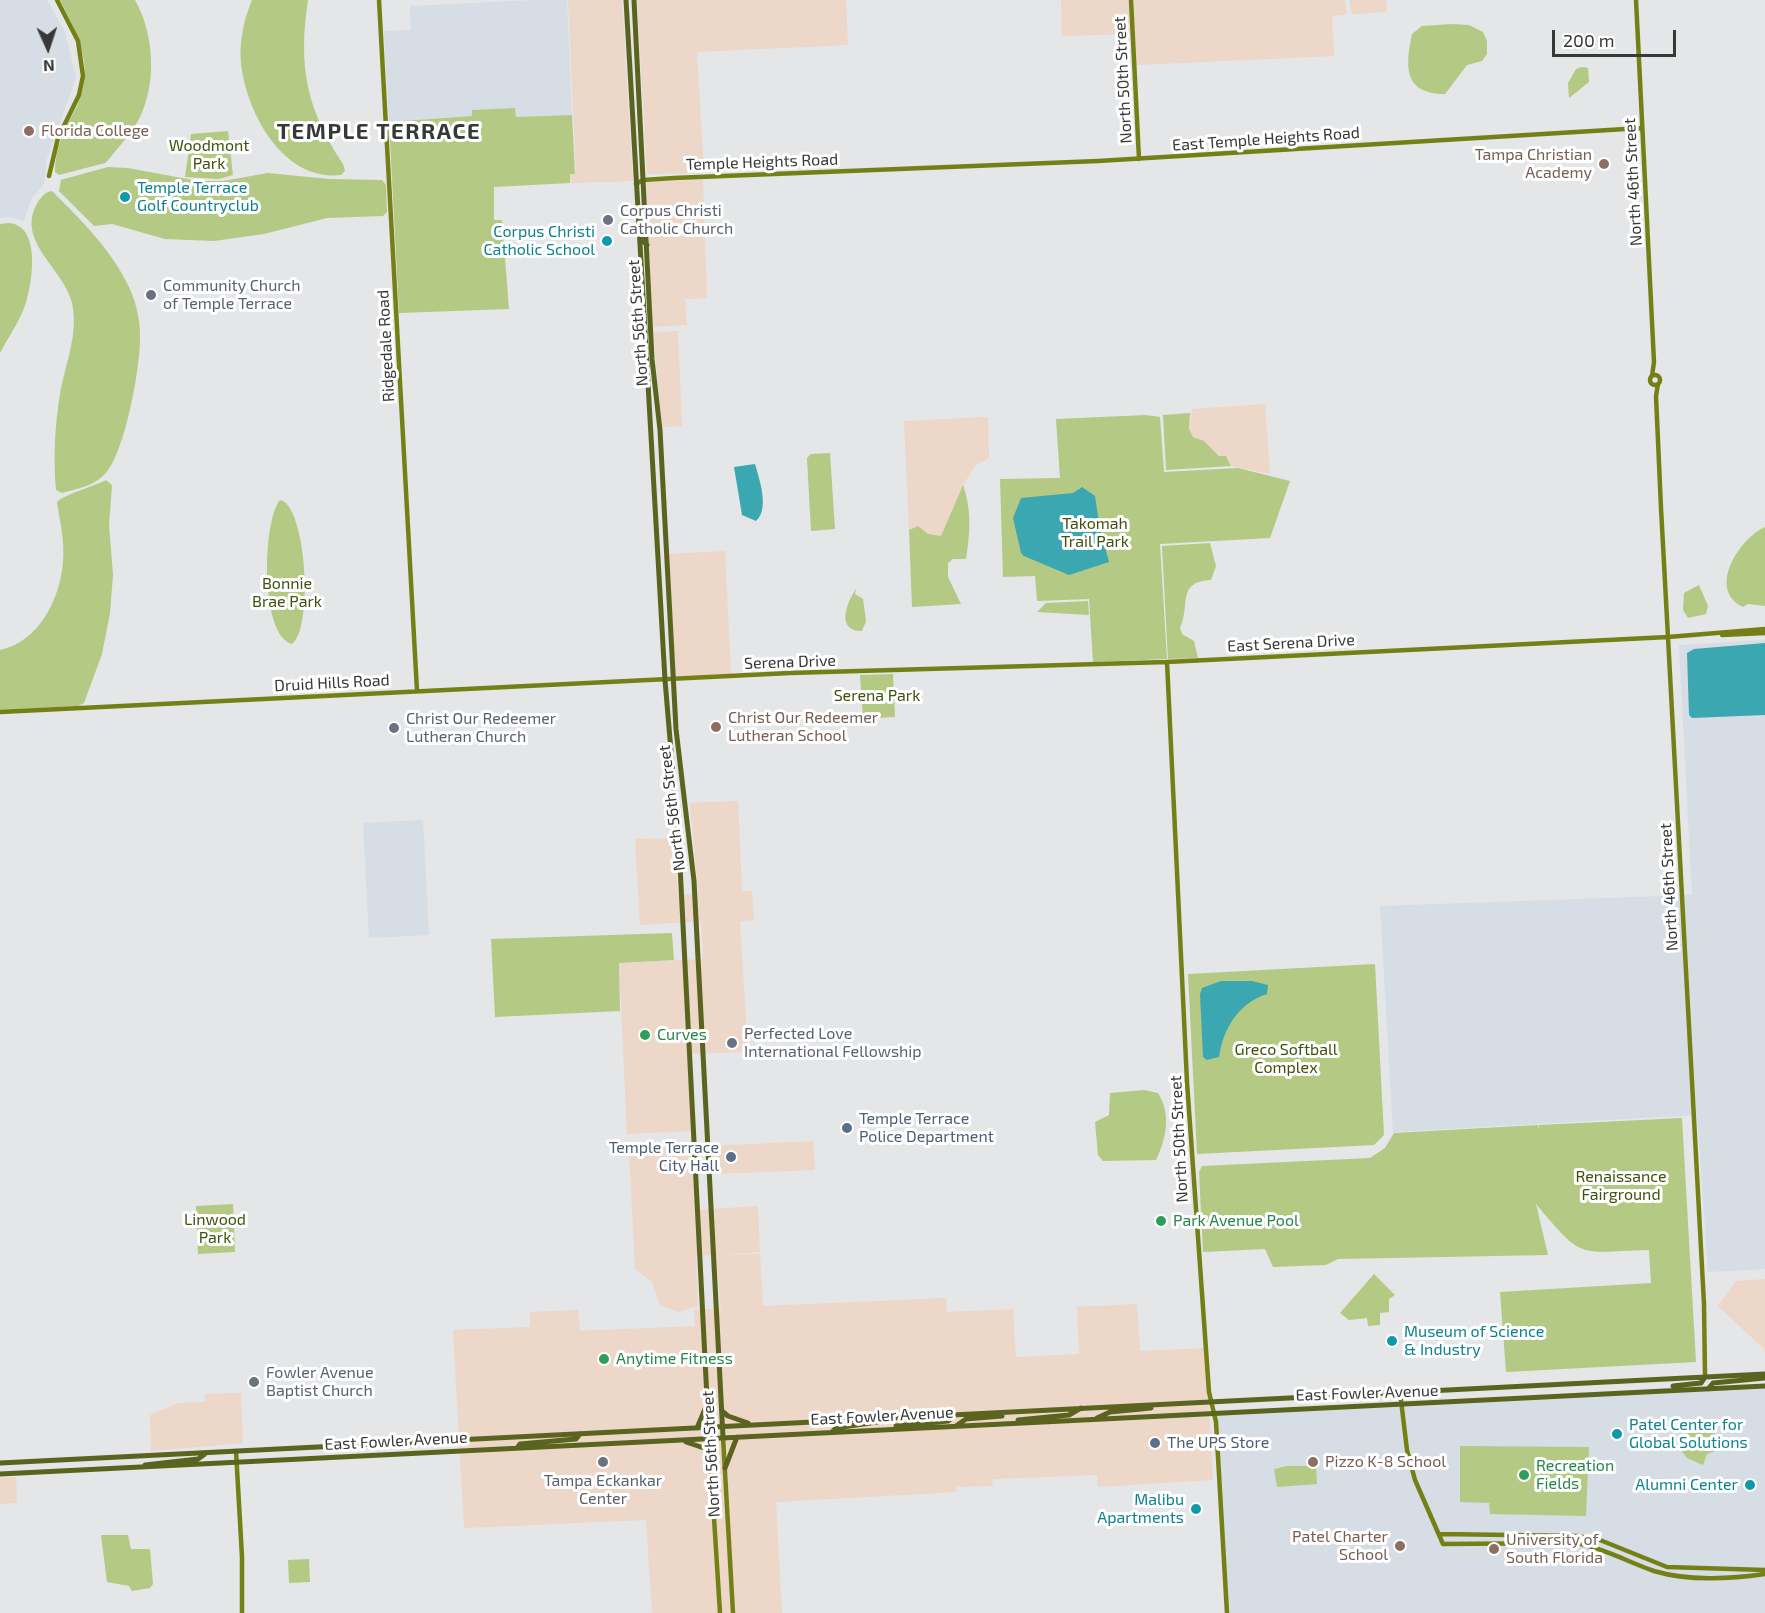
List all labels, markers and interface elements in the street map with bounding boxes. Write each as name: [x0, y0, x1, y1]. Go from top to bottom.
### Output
street label: North 50th Street: [1110, 16, 1136, 144]
north arrow: [18, 18, 78, 78]
scale bar: [1555, 18, 1680, 56]
text: 200 m: [1563, 29, 1615, 51]
text: N: [43, 57, 55, 76]
street label: North 46th Street: [1620, 118, 1646, 246]
district label: TEMPLE TERRACE: [277, 119, 481, 145]
place label: Florida College: [41, 121, 149, 141]
street label: East Temple Heights Road: [1172, 123, 1360, 155]
marker: Florida College: [22, 124, 36, 138]
park label: Woodmont Park: [169, 136, 249, 174]
place label: Tampa Christian Academy: [1475, 145, 1592, 183]
street label: Temple Heights Road: [686, 150, 838, 174]
marker: Tampa Christian Academy: [1597, 157, 1611, 171]
place label: Temple Terrace Golf Countryclub: [137, 178, 259, 216]
marker: Temple Terrace Golf Countryclub: [118, 190, 132, 204]
place label: Corpus Christi Catholic Church: [620, 201, 733, 239]
marker: Corpus Christi Catholic Church: [601, 213, 615, 227]
place label: Corpus Christi Catholic School: [483, 222, 595, 260]
marker: Corpus Christi Catholic School: [600, 234, 614, 248]
street label: North 56th Street: [624, 259, 652, 387]
place label: Community Church of Temple Terrace: [163, 276, 301, 314]
marker: Community Church of Temple Terrace: [144, 288, 158, 302]
street label: Ridgedale Road: [373, 289, 399, 403]
park label: Takomah Trail Park: [1061, 514, 1129, 552]
park label: Bonnie Brae Park: [252, 574, 322, 612]
street label: East Serena Drive: [1227, 630, 1355, 656]
street label: Serena Drive: [744, 651, 836, 673]
street label: Druid Hills Road: [274, 670, 390, 696]
park label: Serena Park: [834, 686, 920, 706]
place label: Christ Our Redeemer Lutheran School: [728, 708, 878, 746]
place label: Christ Our Redeemer Lutheran Church: [406, 709, 556, 747]
marker: Christ Our Redeemer Lutheran School: [709, 720, 723, 734]
marker: Christ Our Redeemer Lutheran Church: [387, 721, 401, 735]
street label: North 56th Street: [655, 744, 689, 872]
street label: North 46th Street: [1656, 823, 1682, 951]
place label: Perfected Love International Fellowship: [744, 1024, 922, 1062]
place label: Curves: [657, 1025, 707, 1045]
marker: Curves: [638, 1028, 652, 1042]
marker: Perfected Love International Fellowship: [725, 1036, 739, 1050]
park label: Greco Softball Complex: [1235, 1040, 1337, 1078]
street label: North 50th Street: [1166, 1075, 1192, 1203]
place label: Temple Terrace Police Department: [859, 1109, 994, 1147]
marker: Temple Terrace Police Department: [840, 1121, 854, 1135]
place label: Temple Terrace City Hall: [609, 1138, 719, 1176]
marker: Temple Terrace City Hall: [724, 1150, 738, 1164]
park label: Renaissance Fairground: [1575, 1167, 1667, 1205]
park label: Linwood Park: [184, 1210, 246, 1248]
place label: Park Avenue Pool: [1173, 1211, 1299, 1231]
marker: Park Avenue Pool: [1154, 1214, 1168, 1228]
place label: Museum of Science & Industry: [1404, 1322, 1544, 1360]
marker: Museum of Science & Industry: [1385, 1334, 1399, 1348]
place label: Anytime Fitness: [616, 1349, 733, 1369]
marker: Anytime Fitness: [597, 1352, 611, 1366]
place label: Fowler Avenue Baptist Church: [266, 1363, 374, 1401]
marker: Fowler Avenue Baptist Church: [247, 1375, 261, 1389]
street label: East Fowler Avenue: [1295, 1381, 1439, 1405]
street label: North 56th Street: [698, 1390, 724, 1518]
street label: East Fowler Avenue: [810, 1403, 954, 1429]
place label: Patel Center for Global Solutions: [1629, 1415, 1748, 1453]
marker: Patel Center for Global Solutions: [1610, 1427, 1624, 1441]
street label: East Fowler Avenue: [324, 1428, 468, 1454]
place label: The UPS Store: [1167, 1433, 1269, 1453]
marker: The UPS Store: [1148, 1436, 1162, 1450]
place label: Pizzo K-8 School: [1325, 1452, 1446, 1472]
marker: Tampa Eckankar Center: [596, 1455, 610, 1469]
marker: Pizzo K-8 School: [1306, 1455, 1320, 1469]
place label: Recreation Fields: [1536, 1456, 1614, 1494]
marker: Recreation Fields: [1517, 1468, 1531, 1482]
place label: Tampa Eckankar Center: [544, 1471, 662, 1509]
place label: Alumni Center: [1635, 1475, 1738, 1495]
marker: Alumni Center: [1743, 1478, 1757, 1492]
place label: Malibu Apartments: [1097, 1490, 1184, 1528]
marker: Malibu Apartments: [1189, 1502, 1203, 1516]
place label: Patel Charter School: [1292, 1527, 1388, 1565]
place label: University of South Florida: [1506, 1530, 1603, 1568]
marker: Patel Charter School: [1393, 1539, 1407, 1553]
marker: University of South Florida: [1487, 1542, 1501, 1556]

